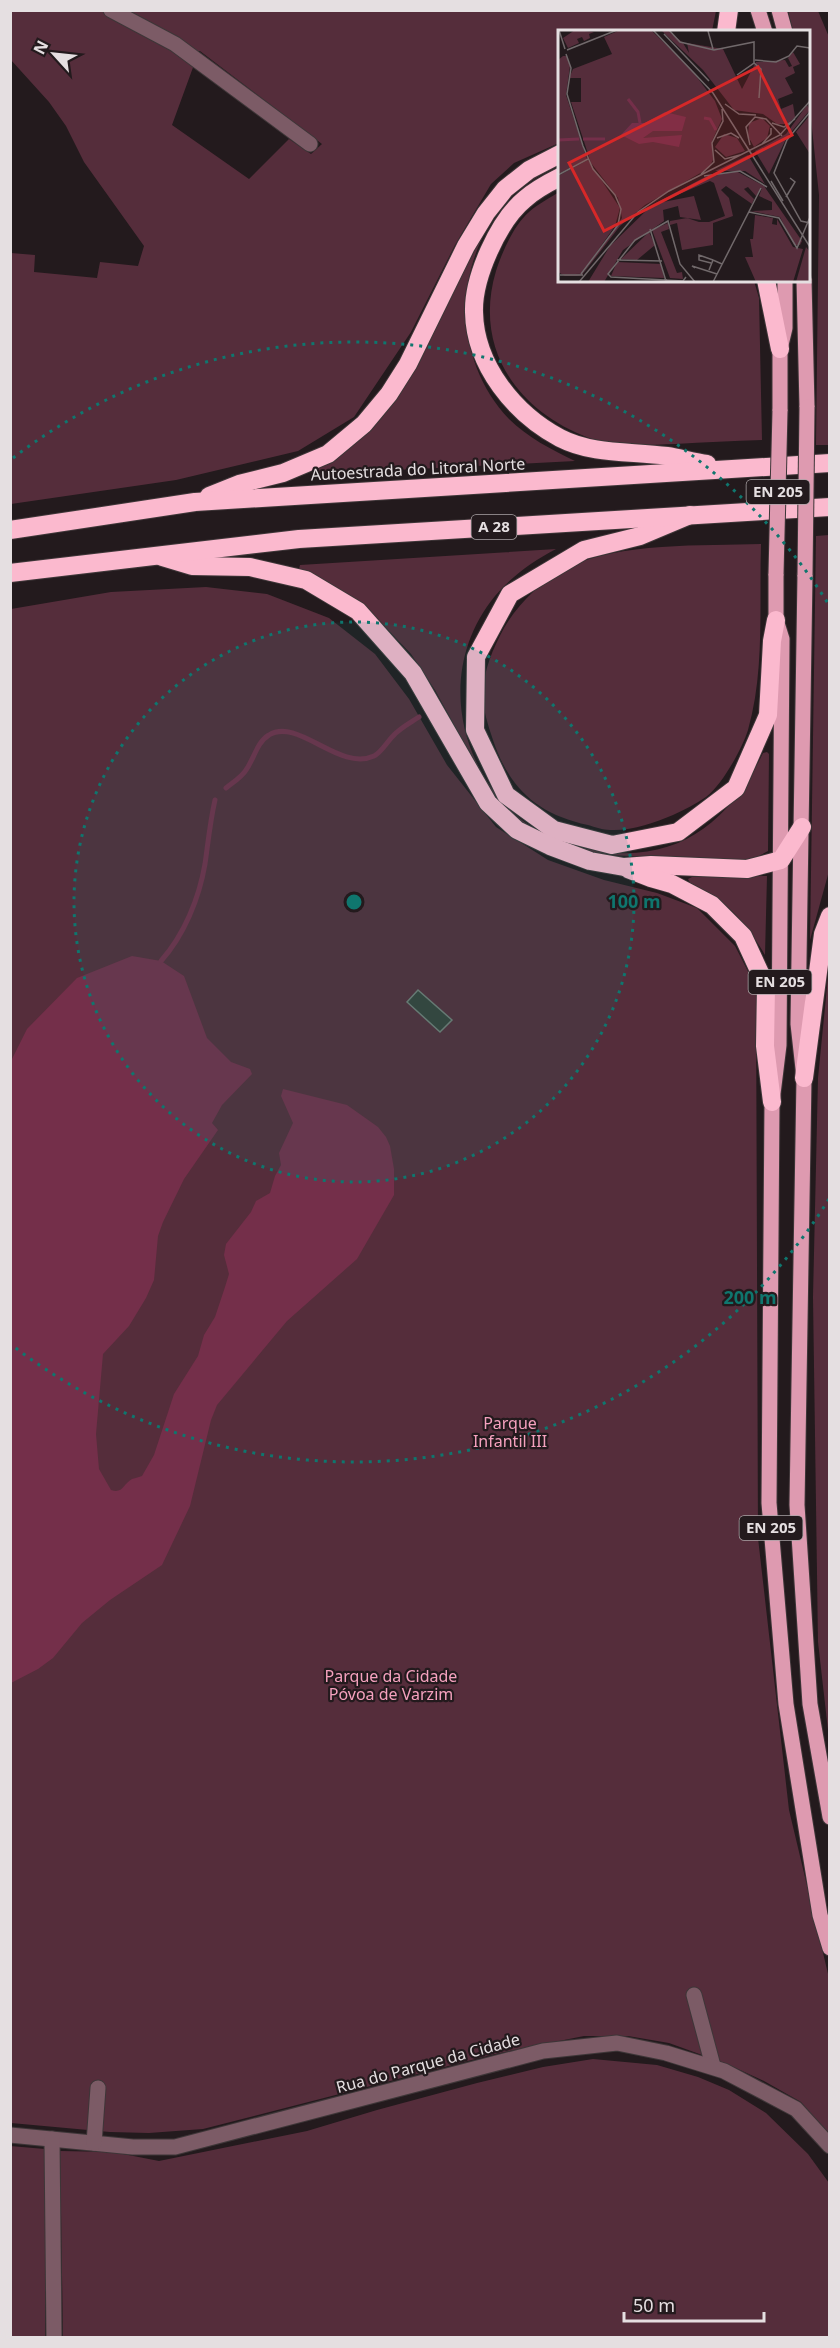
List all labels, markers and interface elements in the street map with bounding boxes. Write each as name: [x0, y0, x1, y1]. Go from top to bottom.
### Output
north arrow: [24, 24, 84, 84]
inset map: [558, 30, 810, 282]
text: N: [28, 36, 53, 58]
street label: Autoestrada do Litoral Norte: [310, 452, 526, 486]
road number: EN 205: [746, 480, 810, 504]
road number: A 28: [472, 515, 516, 539]
text: 100 m: [607, 889, 661, 913]
centre of rings: [344, 892, 364, 912]
road number: EN 205: [748, 970, 812, 994]
text: 200 m: [723, 1285, 777, 1309]
park label: Parque Infantil III: [473, 1412, 547, 1452]
road number: EN 205: [740, 1516, 802, 1540]
park label: Parque da Cidade Póvoa de Varzim: [325, 1665, 457, 1705]
street label: Rua do Parque da Cidade: [334, 2028, 522, 2098]
scale bar: [624, 2285, 764, 2323]
text: 50 m: [633, 2293, 675, 2317]

